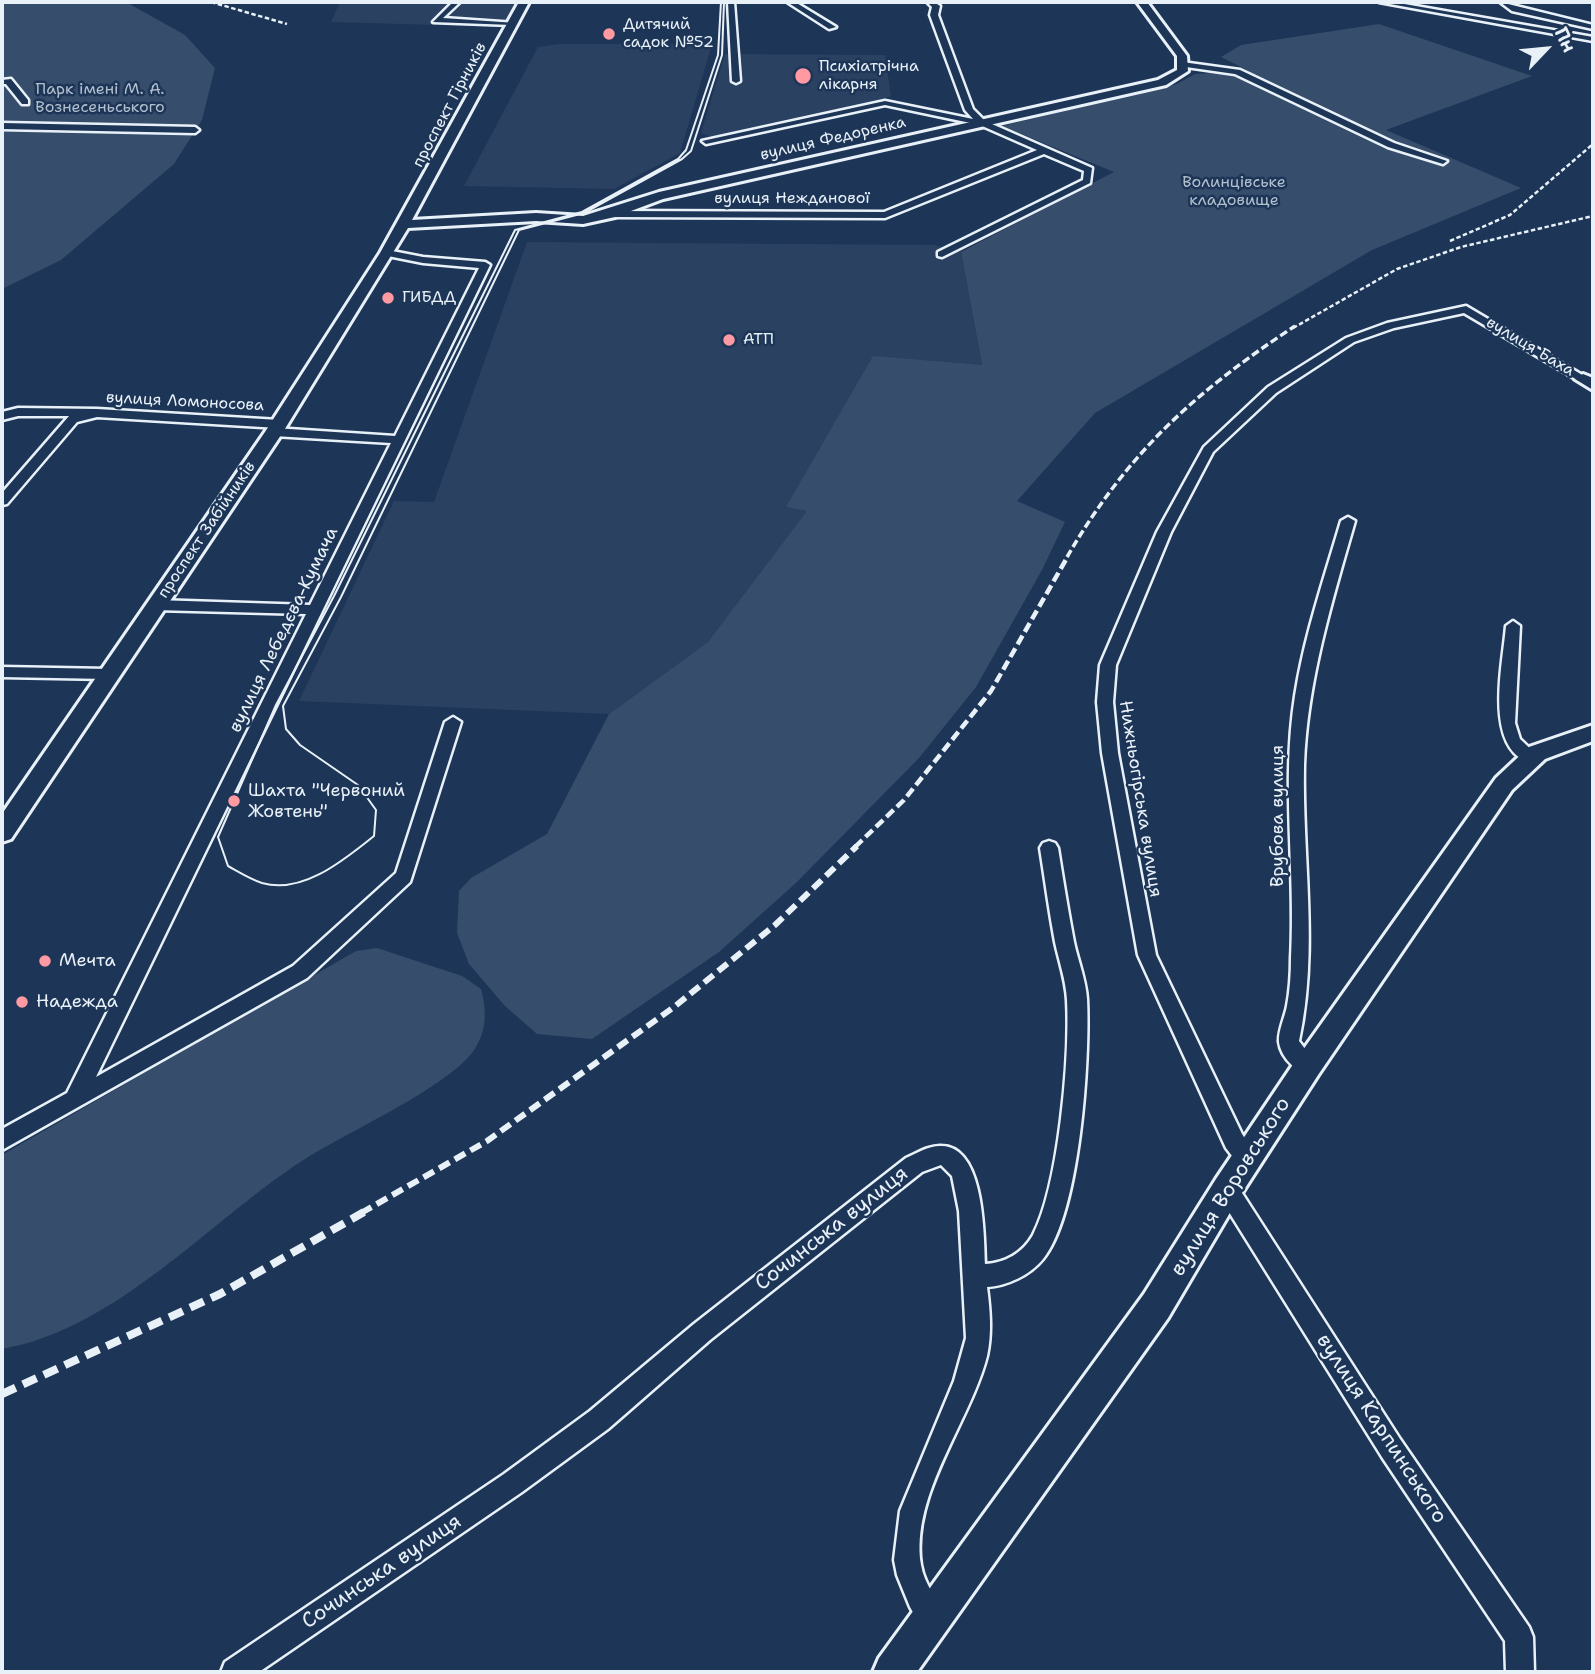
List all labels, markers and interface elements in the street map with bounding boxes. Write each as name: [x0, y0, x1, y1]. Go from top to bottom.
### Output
north arrow: [1511, 14, 1581, 84]
place label: Дитячий садок №52: [623, 15, 714, 53]
text: Пн: [1549, 23, 1582, 56]
marker: Дитячий садок №52: [601, 26, 617, 42]
street label: проспект Гірників: [409, 39, 491, 171]
place label: Психіатрічна лікарня: [819, 57, 919, 95]
marker: Психіатрічна лікарня: [793, 66, 813, 86]
park label: Парк імені М. А. Вознесеньського: [35, 80, 165, 118]
street label: вулиця Федоренка: [758, 113, 908, 165]
park label: Волинцівське кладовище: [1182, 173, 1286, 211]
street label: вулиця Нежданової: [714, 189, 870, 209]
place label: ГИБДД: [402, 288, 456, 308]
marker: ГИБДД: [380, 290, 396, 306]
street label: вулиця Баха: [1482, 313, 1578, 381]
place label: АТП: [743, 330, 774, 350]
marker: АТП: [721, 332, 737, 348]
street label: вулиця Ломоносова: [106, 388, 264, 416]
street label: проспект Забійників: [154, 458, 260, 602]
street label: вулиця Лебедєва-Кумача: [225, 524, 343, 736]
street label: Нижньогірська вулиця: [1114, 699, 1166, 899]
street label: Врубова вулиця: [1267, 745, 1289, 887]
place label: Шахта "Червоний Жовтень": [248, 780, 405, 822]
marker: Шахта "Червоний Жовтень": [226, 793, 242, 809]
place label: Мечта: [59, 950, 116, 972]
marker: Мечта: [37, 953, 53, 969]
place label: Надежда: [36, 991, 118, 1013]
marker: Надежда: [14, 994, 30, 1010]
street label: вулиця Воровського: [1166, 1093, 1296, 1281]
street label: Сочинська вулиця: [750, 1161, 914, 1297]
street label: вулиця Карпинського: [1310, 1329, 1452, 1529]
street label: Сочинська вулиця: [297, 1509, 467, 1635]

